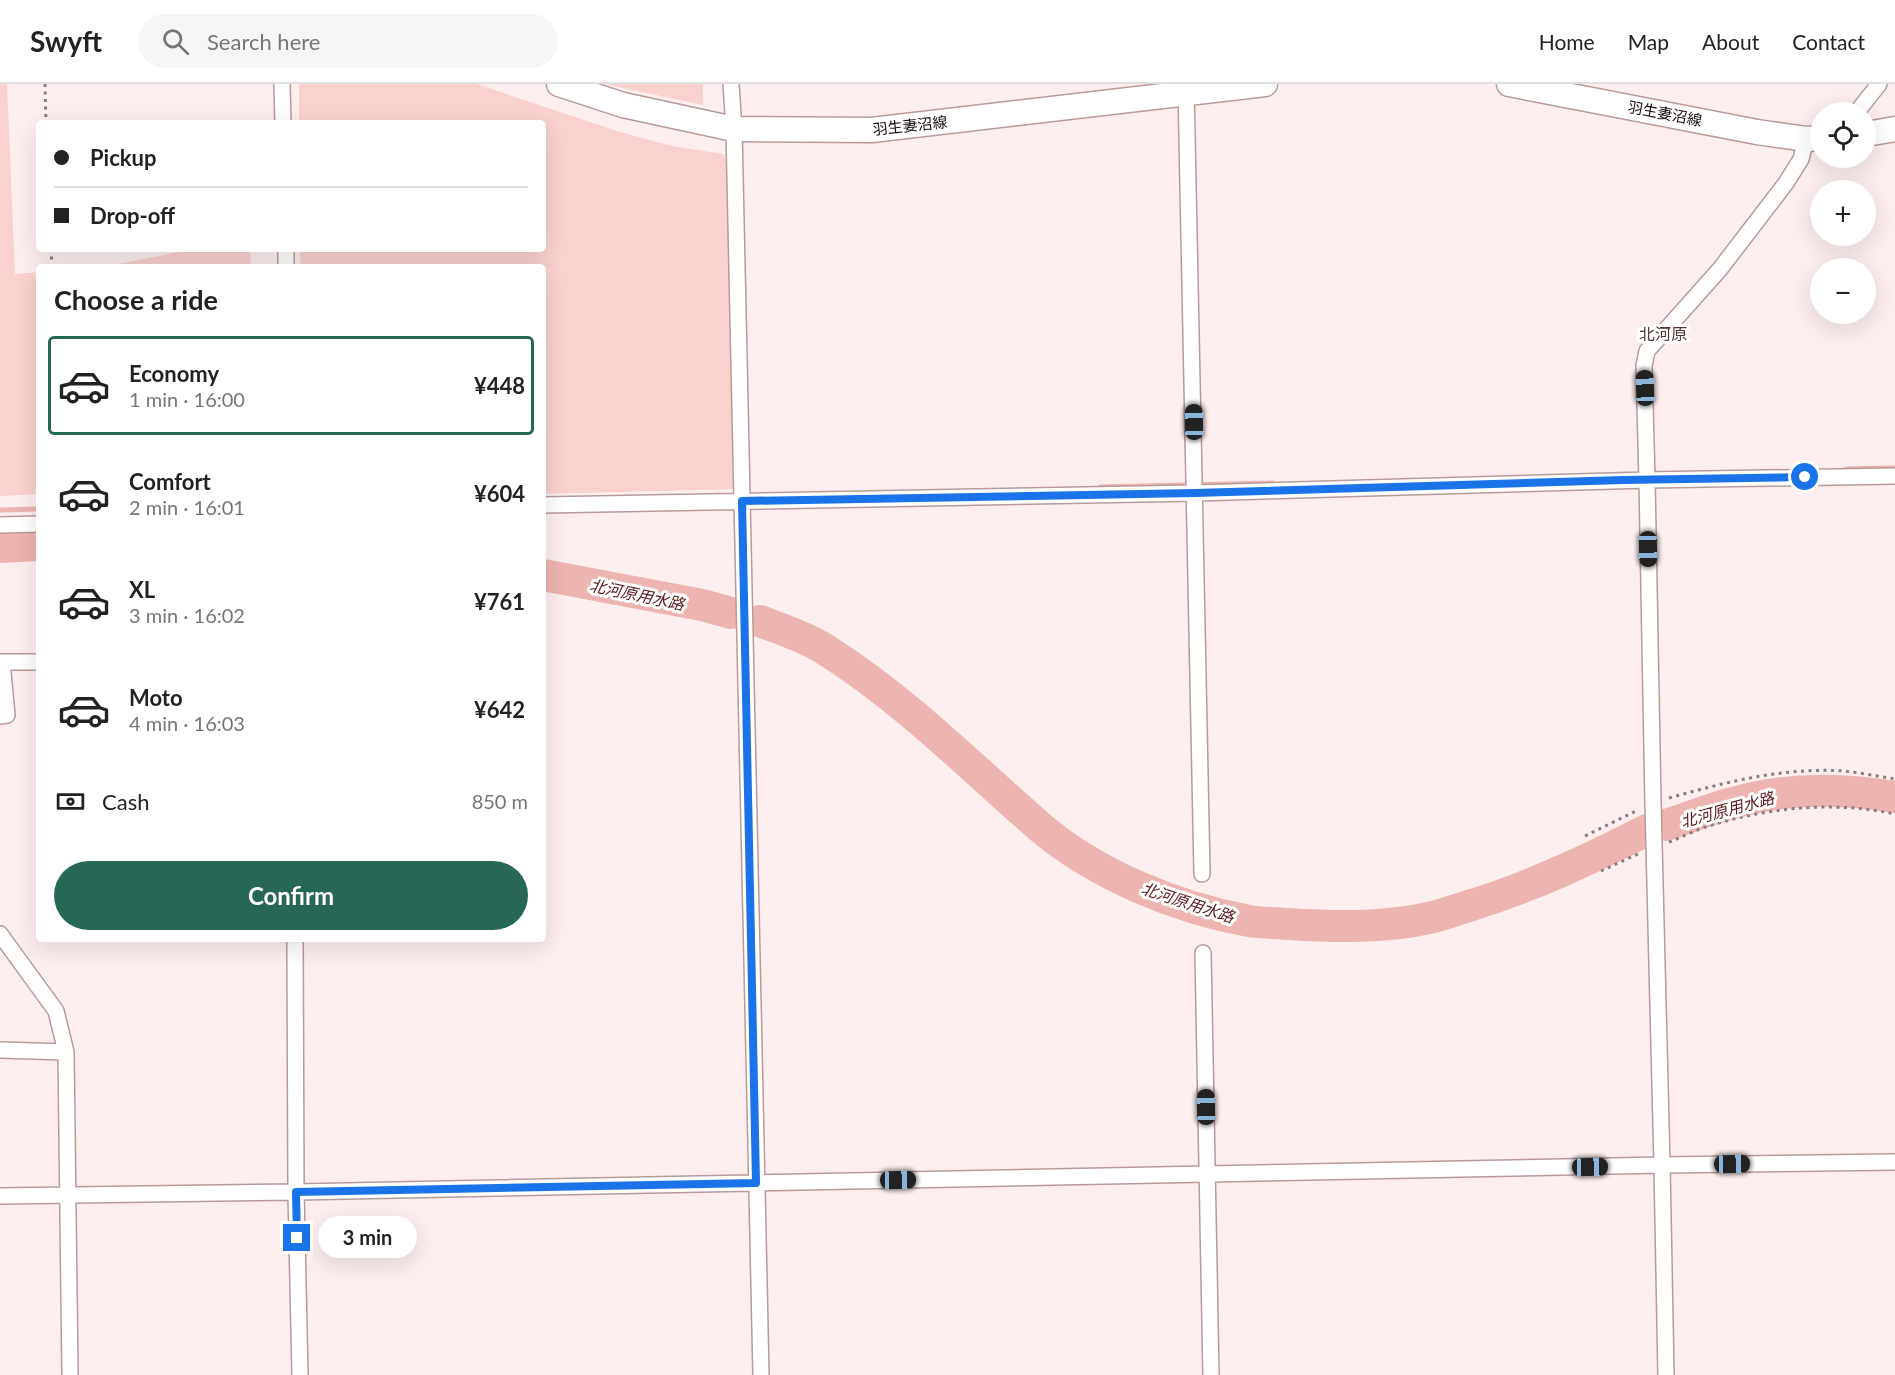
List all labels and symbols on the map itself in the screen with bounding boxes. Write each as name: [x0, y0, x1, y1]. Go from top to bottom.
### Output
street label: 羽生妻沼線: [1626, 97, 1704, 129]
street label: 羽生妻沼線: [872, 112, 948, 138]
district label: 北河原: [1639, 324, 1687, 343]
car: [1635, 370, 1655, 406]
car: [1185, 404, 1203, 440]
route start: [1791, 463, 1818, 490]
car: [1639, 531, 1657, 567]
water label: 北河原用水路: [588, 575, 688, 614]
water label: 北河原用水路: [1678, 787, 1778, 831]
water label: 北河原用水路: [1139, 878, 1238, 926]
car: [1197, 1089, 1215, 1125]
car: [1714, 1155, 1750, 1173]
car: [1572, 1158, 1608, 1176]
car: [880, 1171, 916, 1189]
callout: 3 min: [318, 1217, 417, 1259]
route end: [283, 1224, 310, 1251]

